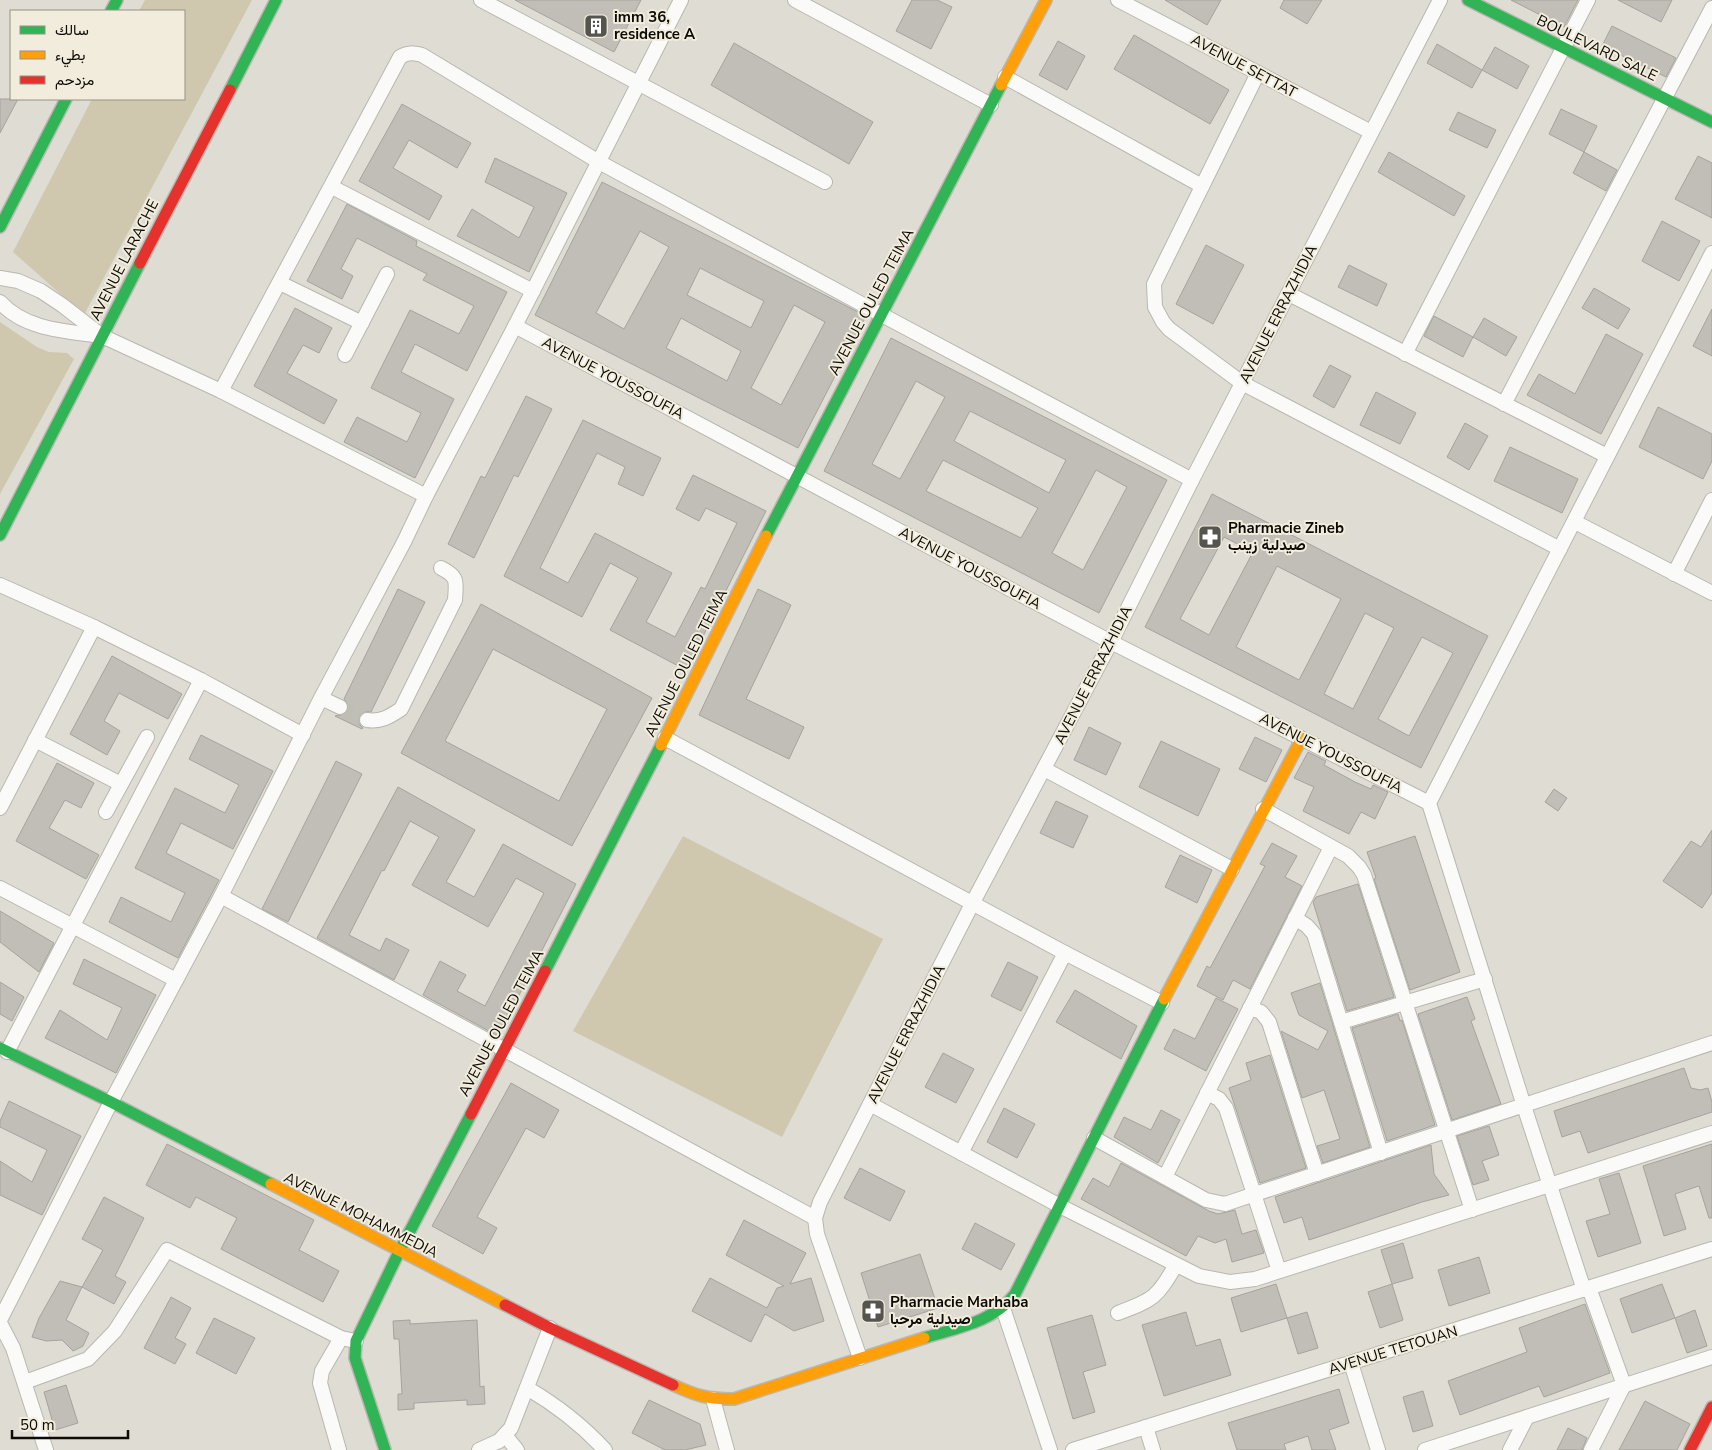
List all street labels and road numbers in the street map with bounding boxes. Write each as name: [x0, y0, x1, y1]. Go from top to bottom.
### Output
street label: BOULEVARD SALE: [1533, 10, 1661, 86]
street label: AVENUE SETTAT: [1187, 30, 1301, 102]
street label: AVENUE LARACHE: [85, 196, 163, 324]
street label: AVENUE OULED TEIMA: [824, 225, 918, 379]
street label: AVENUE ERRAZHIDIA: [1234, 241, 1322, 387]
street label: AVENUE YOUSSOUFIA: [538, 332, 688, 424]
street label: AVENUE YOUSSOUFIA: [895, 522, 1045, 614]
street label: AVENUE OULED TEIMA: [640, 586, 732, 740]
street label: AVENUE ERRAZHIDIA: [1049, 602, 1137, 748]
street label: AVENUE YOUSSOUFIA: [1256, 708, 1406, 798]
street label: AVENUE OULED TEIMA: [454, 946, 548, 1100]
street label: AVENUE ERRAZHIDIA: [862, 961, 950, 1107]
street label: AVENUE MOHAMMEDIA: [280, 1167, 442, 1263]
street label: AVENUE TETOUAN: [1326, 1321, 1460, 1379]

